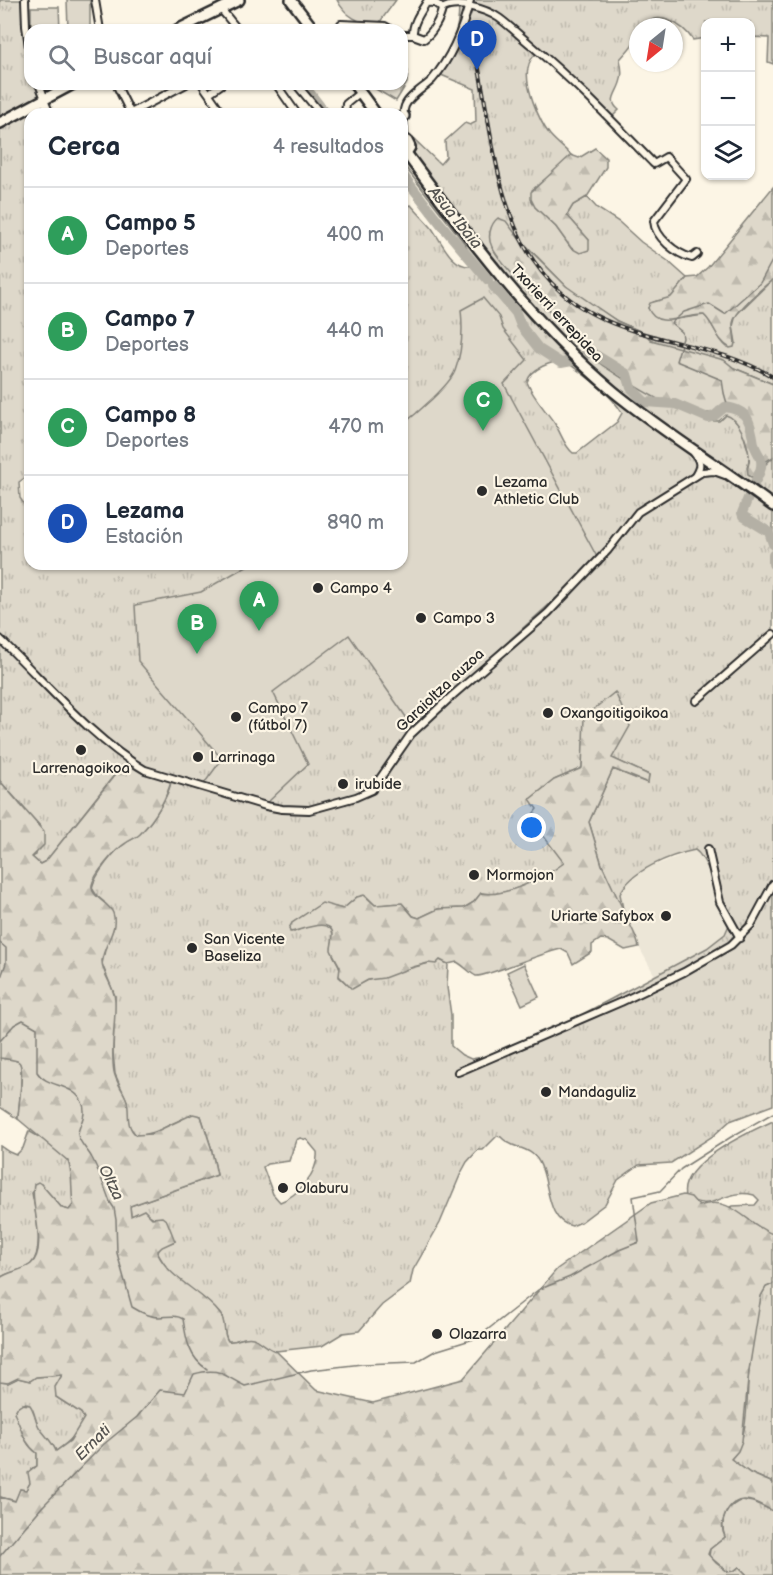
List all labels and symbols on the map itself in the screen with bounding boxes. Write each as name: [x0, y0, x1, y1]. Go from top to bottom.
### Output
north arrow: [629, 18, 683, 72]
pin: D: [458, 20, 496, 70]
water label: Asua Ibaia: [423, 182, 486, 253]
street label: Txorierri errepidea: [506, 260, 607, 366]
pin: C: [464, 382, 502, 431]
place label: Lezama Athletic Club: [494, 473, 580, 509]
marker: Lezama Athletic Club: [475, 484, 489, 498]
place label: Campo 4: [330, 579, 392, 598]
marker: Campo 4: [311, 581, 325, 595]
pin: A: [240, 582, 278, 631]
pin: B: [178, 604, 216, 654]
place label: Campo 3: [433, 609, 495, 628]
marker: Campo 3: [414, 611, 428, 625]
street label: Garaioltza auzoa: [392, 645, 488, 736]
place label: Campo 7 (fútbol 7): [248, 699, 308, 735]
place label: Oxangoitigoikoa: [560, 704, 669, 723]
marker: Oxangoitigoikoa: [541, 706, 555, 720]
marker: Campo 7 (fútbol 7): [229, 710, 243, 724]
marker: Larrenagoikoa: [74, 743, 88, 757]
place label: Larrinaga: [210, 748, 275, 767]
marker: Larrinaga: [191, 750, 205, 764]
place label: Larrenagoikoa: [32, 759, 130, 778]
place label: irubide: [355, 775, 402, 794]
marker: irubide: [336, 777, 350, 791]
your location: [517, 813, 546, 842]
place label: Mormojon: [486, 866, 554, 885]
marker: Mormojon: [467, 868, 481, 882]
place label: Uriarte Safybox: [551, 907, 654, 926]
marker: Uriarte Safybox: [659, 909, 673, 923]
place label: San Vicente Baseliza: [204, 930, 285, 966]
marker: San Vicente Baseliza: [185, 941, 199, 955]
place label: Mandaguliz: [558, 1083, 637, 1102]
marker: Mandaguliz: [539, 1085, 553, 1099]
water label: Oltza: [94, 1162, 127, 1204]
place label: Olaburu: [295, 1179, 349, 1198]
marker: Olaburu: [276, 1181, 290, 1195]
place label: Olazarra: [449, 1325, 507, 1344]
marker: Olazarra: [430, 1327, 444, 1341]
water label: Ernati: [71, 1420, 116, 1465]

